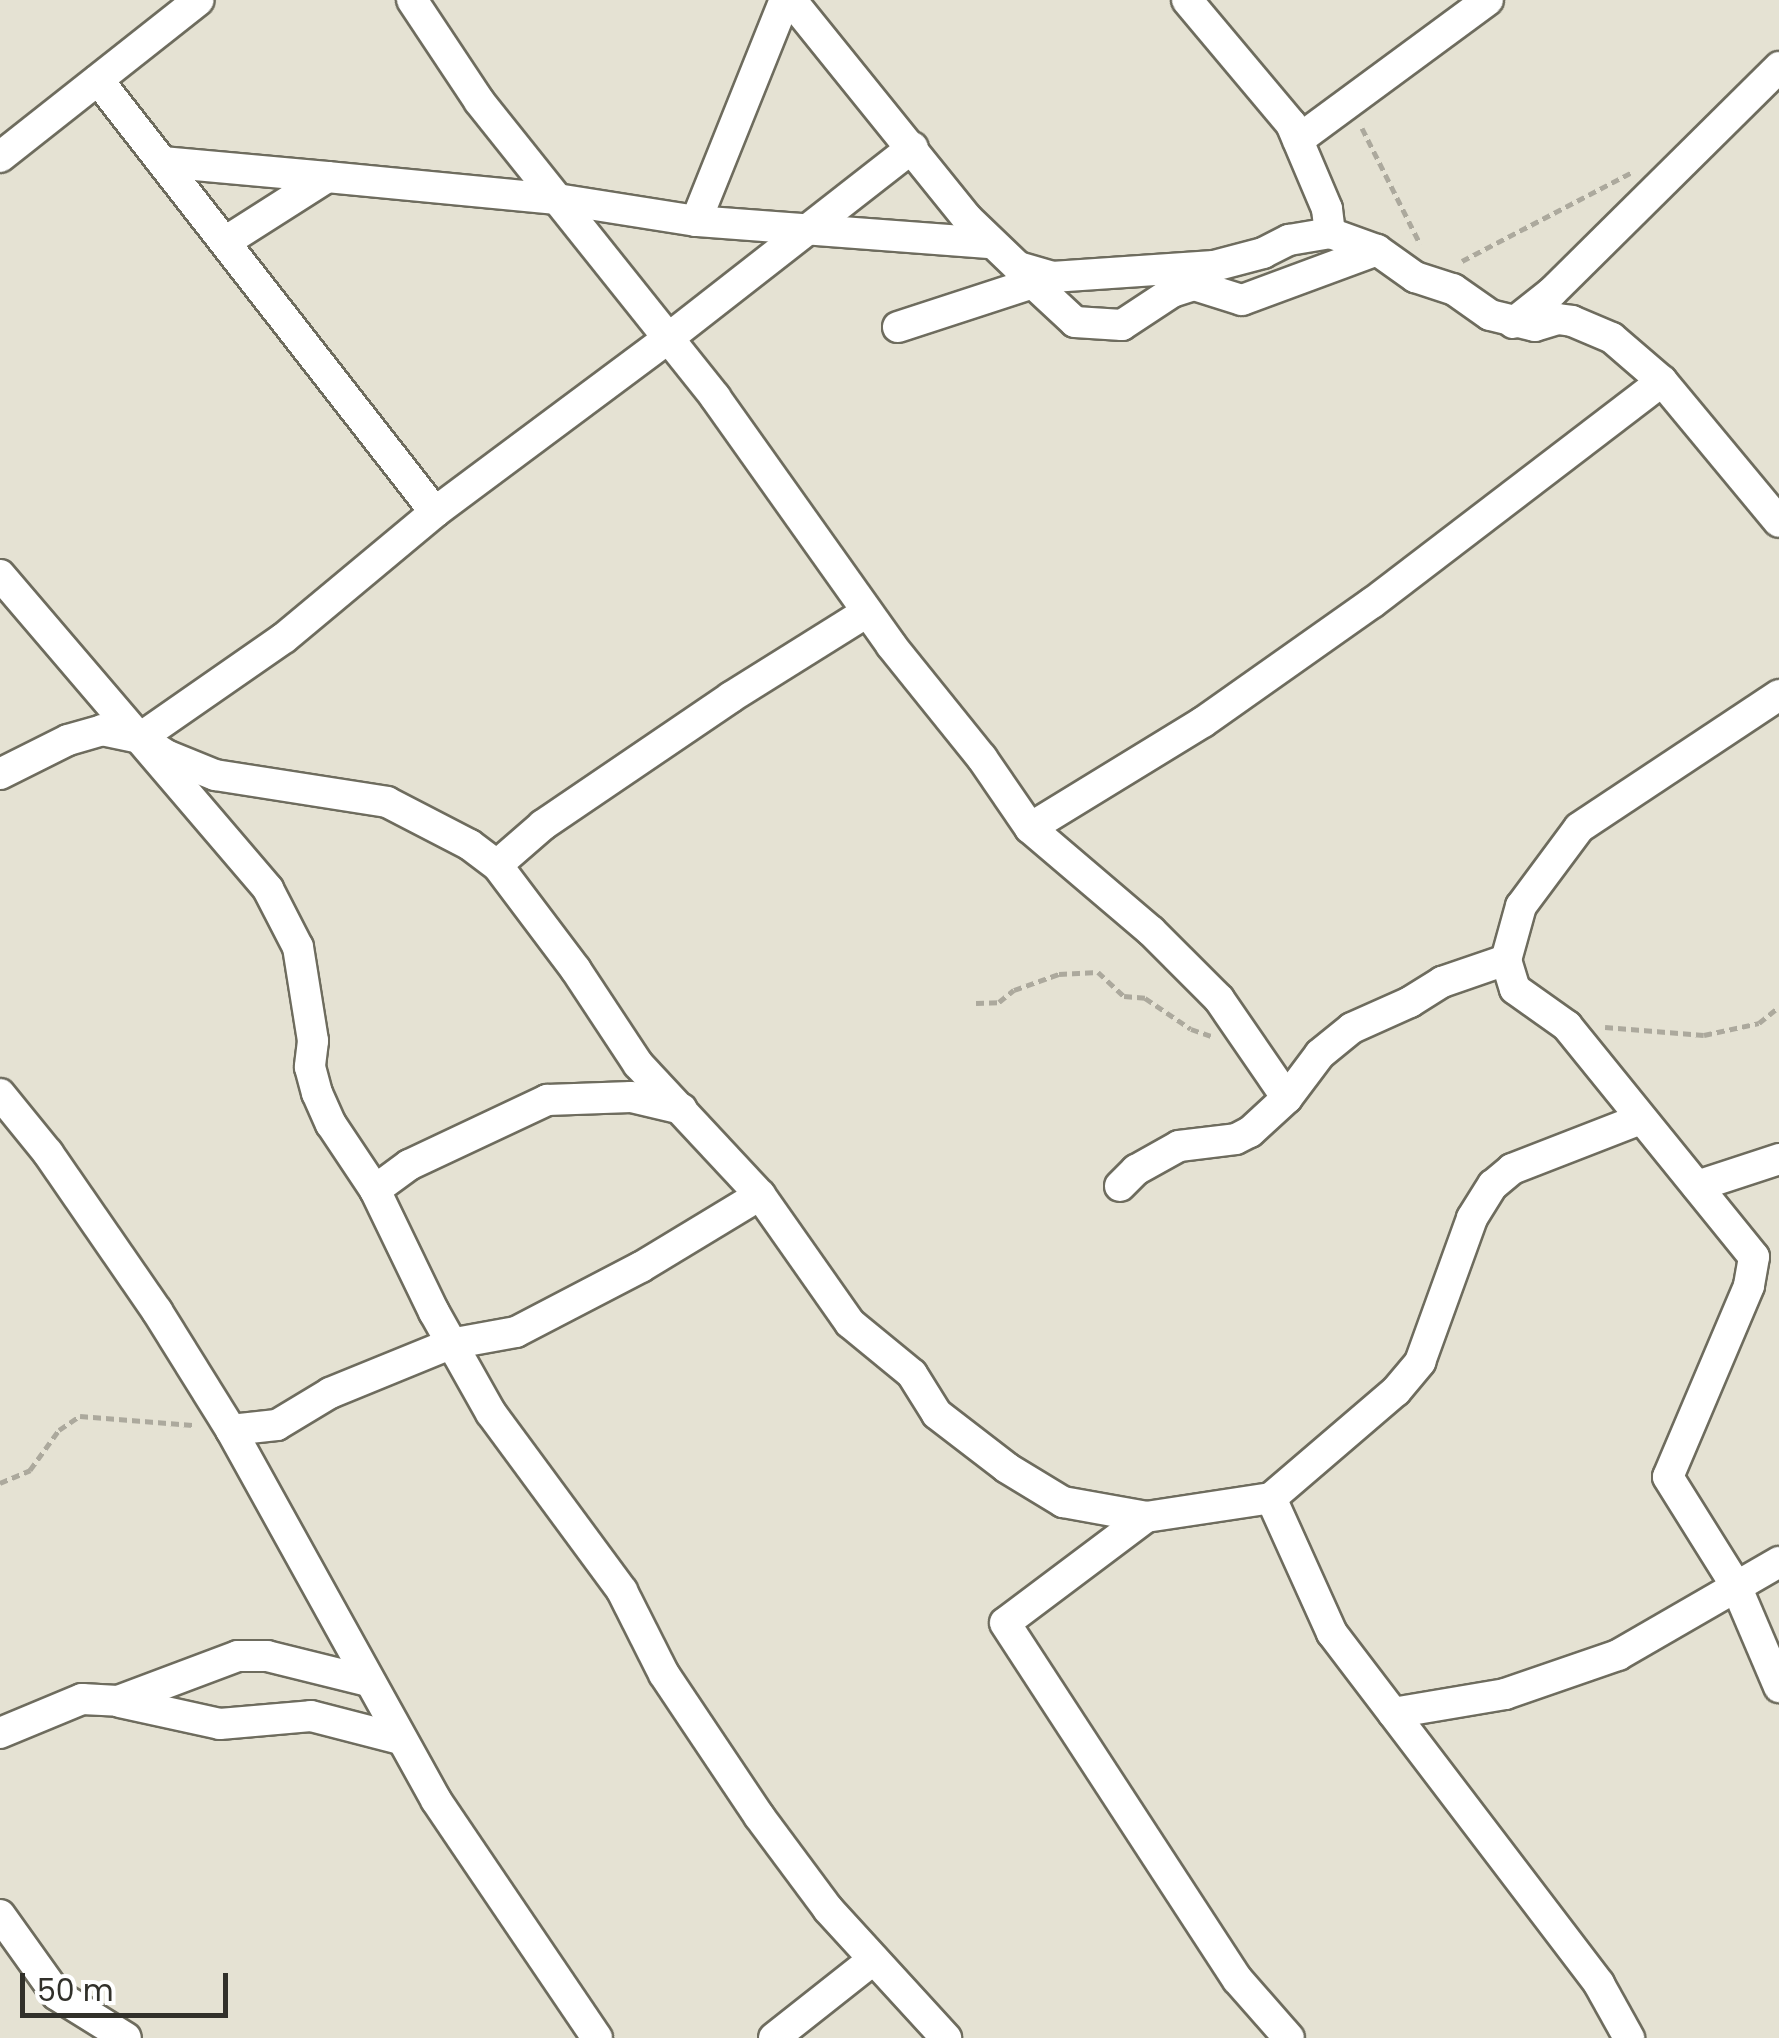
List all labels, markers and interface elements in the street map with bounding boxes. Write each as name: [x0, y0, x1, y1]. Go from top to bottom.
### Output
scale bar: [25, 1953, 232, 2015]
text: 50 m: [37, 1969, 114, 2012]

